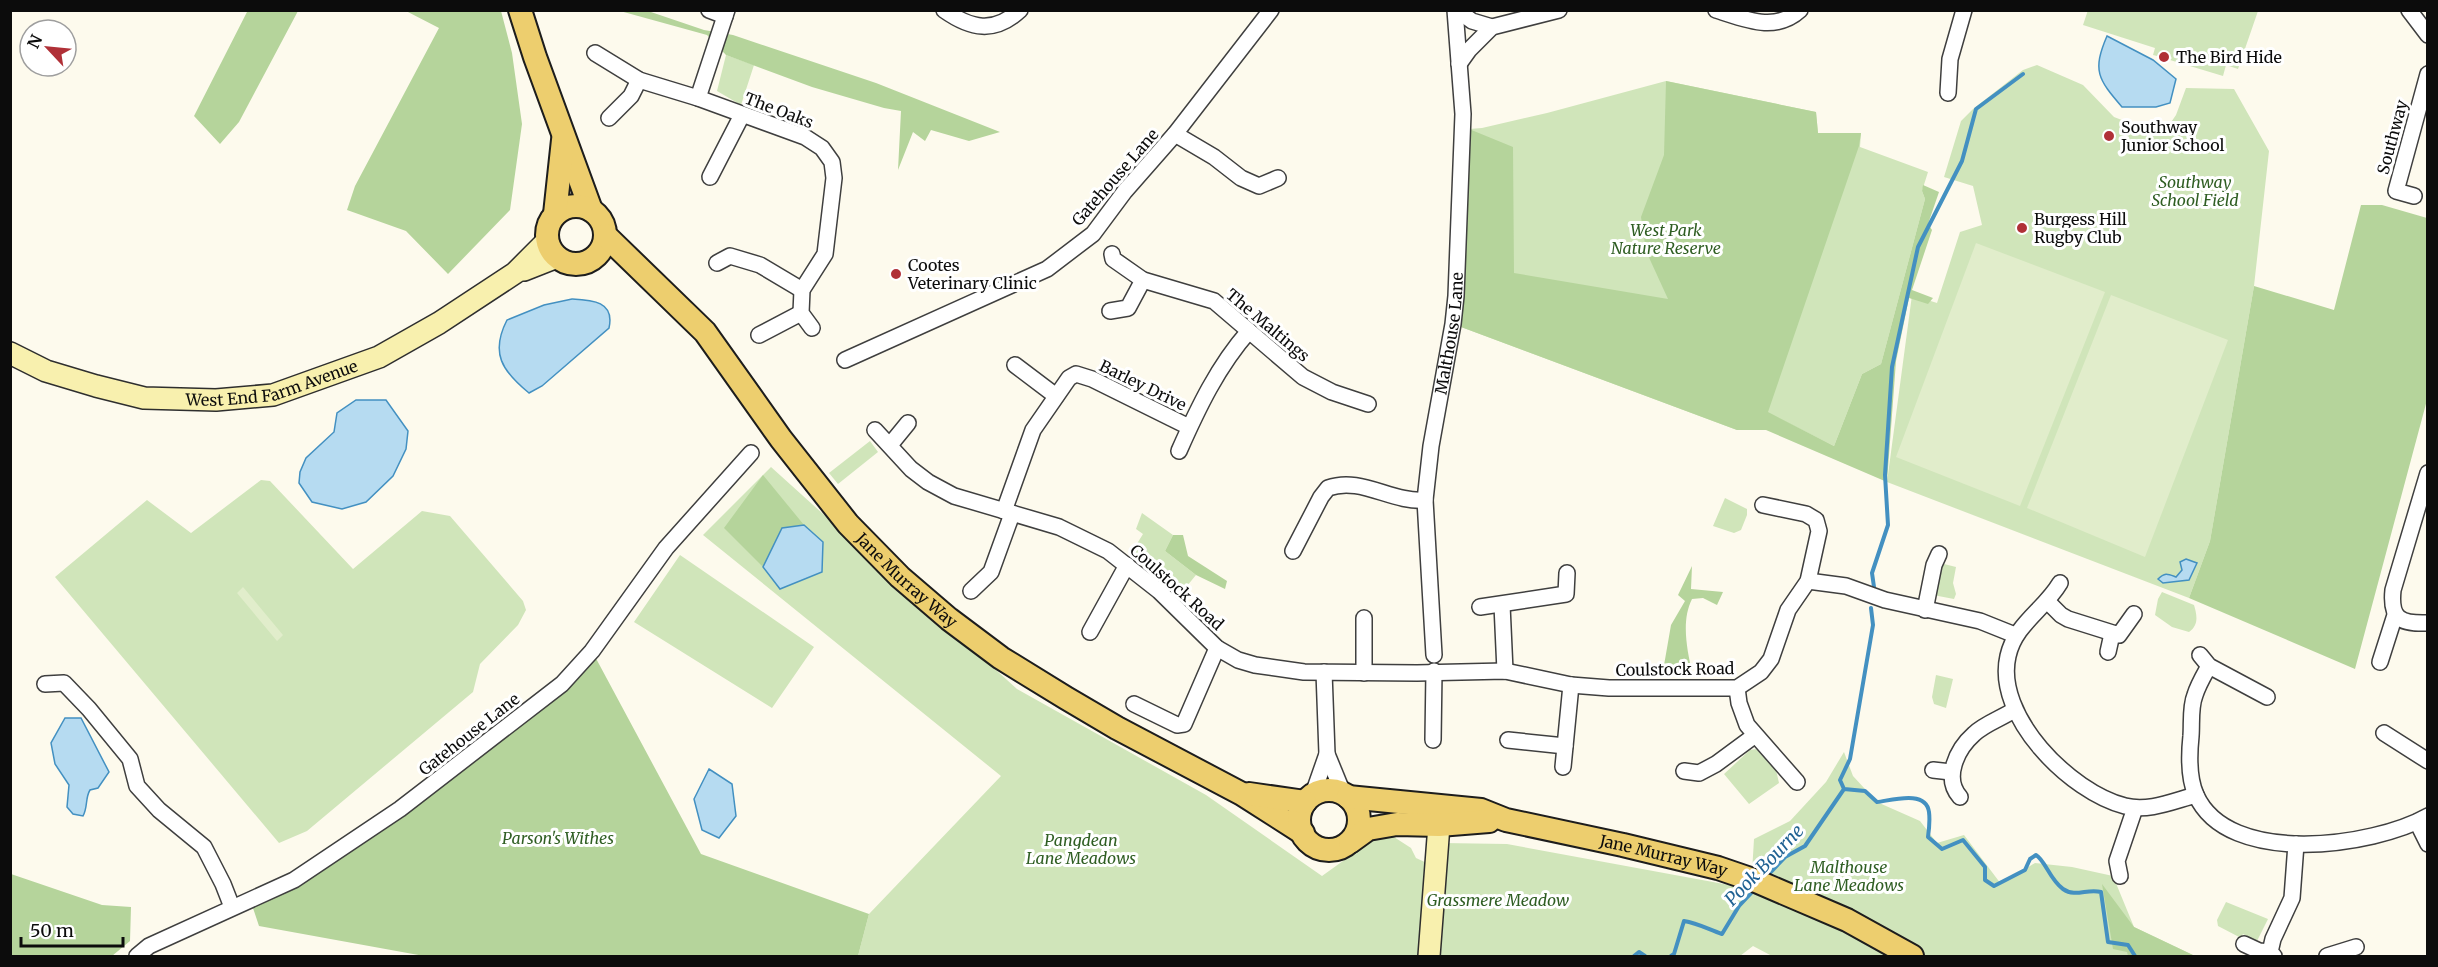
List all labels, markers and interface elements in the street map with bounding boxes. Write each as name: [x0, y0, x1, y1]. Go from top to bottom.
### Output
north arrow: [18, 18, 78, 78]
text: N: [23, 31, 46, 51]
place label: The Bird Hide: [2176, 47, 2282, 67]
marker: The Bird Hide: [2157, 50, 2171, 64]
street label: The Oaks: [742, 88, 816, 132]
street label: Southway: [2372, 97, 2412, 176]
place label: Southway Junior School: [2120, 117, 2224, 155]
street label: Gatehouse Lane: [1067, 124, 1163, 230]
marker: Southway Junior School: [2102, 129, 2116, 143]
park label: Southway School Field: [2151, 172, 2239, 210]
place label: Burgess Hill Rugby Club: [2034, 209, 2127, 247]
park label: West Park Nature Reserve: [1611, 220, 1721, 258]
marker: Burgess Hill Rugby Club: [2015, 221, 2029, 235]
place label: Cootes Veterinary Clinic: [907, 255, 1037, 293]
marker: Cootes Veterinary Clinic: [889, 267, 903, 281]
street label: Malthouse Lane: [1431, 272, 1467, 396]
street label: The Maltings: [1222, 284, 1314, 366]
street label: Barley Drive: [1096, 355, 1190, 415]
street label: West End Farm Avenue: [184, 356, 360, 410]
street label: Jane Murray Way: [851, 528, 962, 632]
street label: Coulstock Road: [1126, 540, 1228, 634]
street label: Coulstock Road: [1615, 658, 1735, 680]
street label: Gatehouse Lane: [415, 689, 523, 779]
water label: Pook Bourne: [1719, 819, 1809, 911]
park label: Parson's Withes: [502, 828, 614, 848]
park label: Pangdean Lane Meadows: [1026, 830, 1136, 868]
street label: Jane Murray Way: [1597, 830, 1731, 881]
park label: Malthouse Lane Meadows: [1794, 857, 1904, 895]
park label: Grassmere Meadow: [1427, 890, 1569, 910]
scale bar: [21, 910, 123, 948]
text: 50 m: [30, 919, 74, 942]

